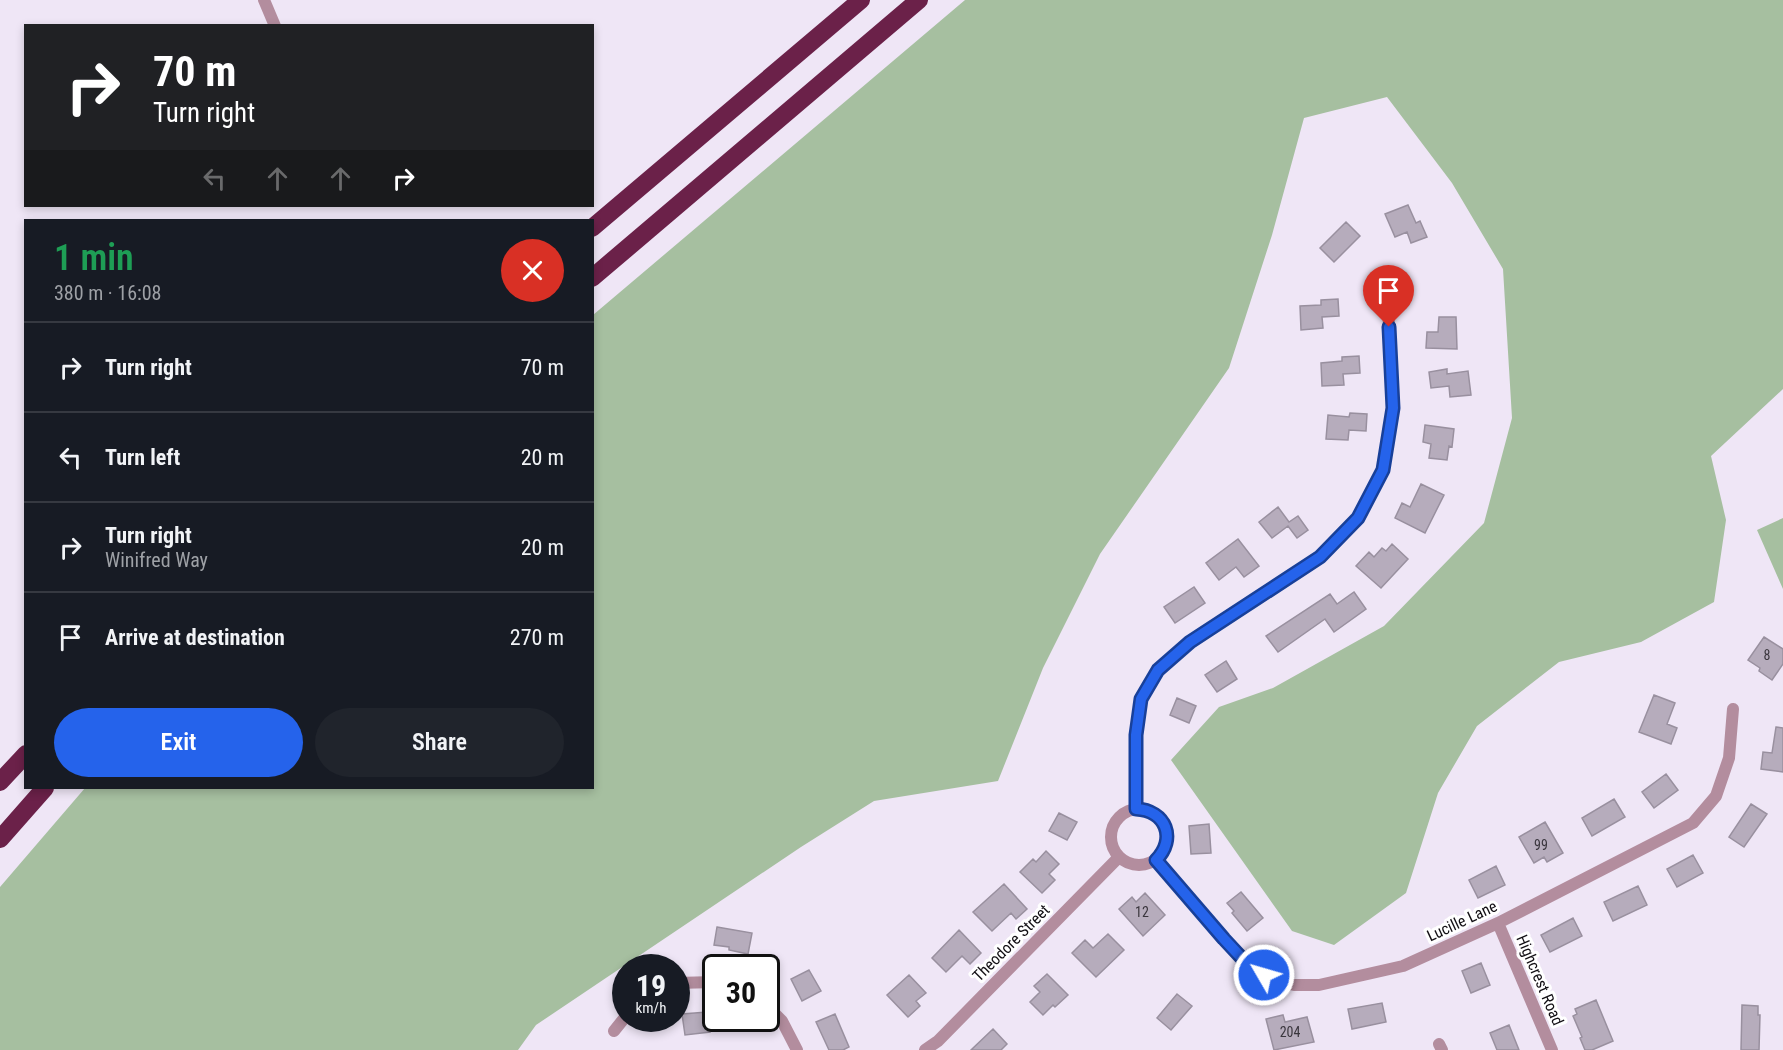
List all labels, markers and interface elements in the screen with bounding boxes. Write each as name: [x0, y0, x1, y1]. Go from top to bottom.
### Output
text: 70 m: [153, 47, 236, 96]
icon: right: [54, 48, 132, 126]
text: Turn right: [153, 97, 255, 129]
icon: left: [198, 162, 231, 195]
icon: ahead: [261, 162, 294, 195]
icon: ahead: [324, 162, 357, 195]
icon: right: [387, 162, 420, 195]
text: 1 min: [54, 237, 134, 279]
button: close: [501, 239, 564, 302]
pin: [1363, 265, 1414, 327]
icon: arrive: [1372, 274, 1405, 307]
text: 380 m · 16:08: [54, 281, 161, 305]
icon: right: [54, 351, 87, 384]
text: Turn right: [105, 355, 192, 380]
text: 70 m: [521, 355, 564, 380]
icon: left: [54, 441, 87, 474]
text: Turn left: [105, 445, 180, 470]
text: 20 m: [521, 445, 564, 470]
text: Turn right: [105, 523, 192, 548]
icon: right: [54, 531, 87, 564]
text: 20 m: [521, 535, 564, 560]
text: Winifred Way: [105, 548, 208, 572]
icon: arrive: [54, 621, 87, 654]
text: Arrive at destination: [105, 625, 285, 650]
text: 270 m: [510, 625, 564, 650]
house number: 8: [1764, 647, 1771, 663]
button: Exit: [54, 708, 303, 777]
button: Share: [315, 708, 564, 777]
house number: 99: [1534, 837, 1548, 853]
street label: Lucille Lane: [1424, 897, 1500, 945]
street label: Theodore Street: [969, 900, 1054, 985]
house number: 12: [1135, 904, 1149, 920]
street label: Highcrest Road: [1512, 932, 1568, 1028]
position arrow: [1232, 943, 1296, 1007]
speed limit sign: 30: [702, 954, 780, 1032]
text: 19: [636, 968, 666, 1003]
text: km/h: [636, 999, 666, 1017]
house number: 204: [1280, 1024, 1300, 1040]

